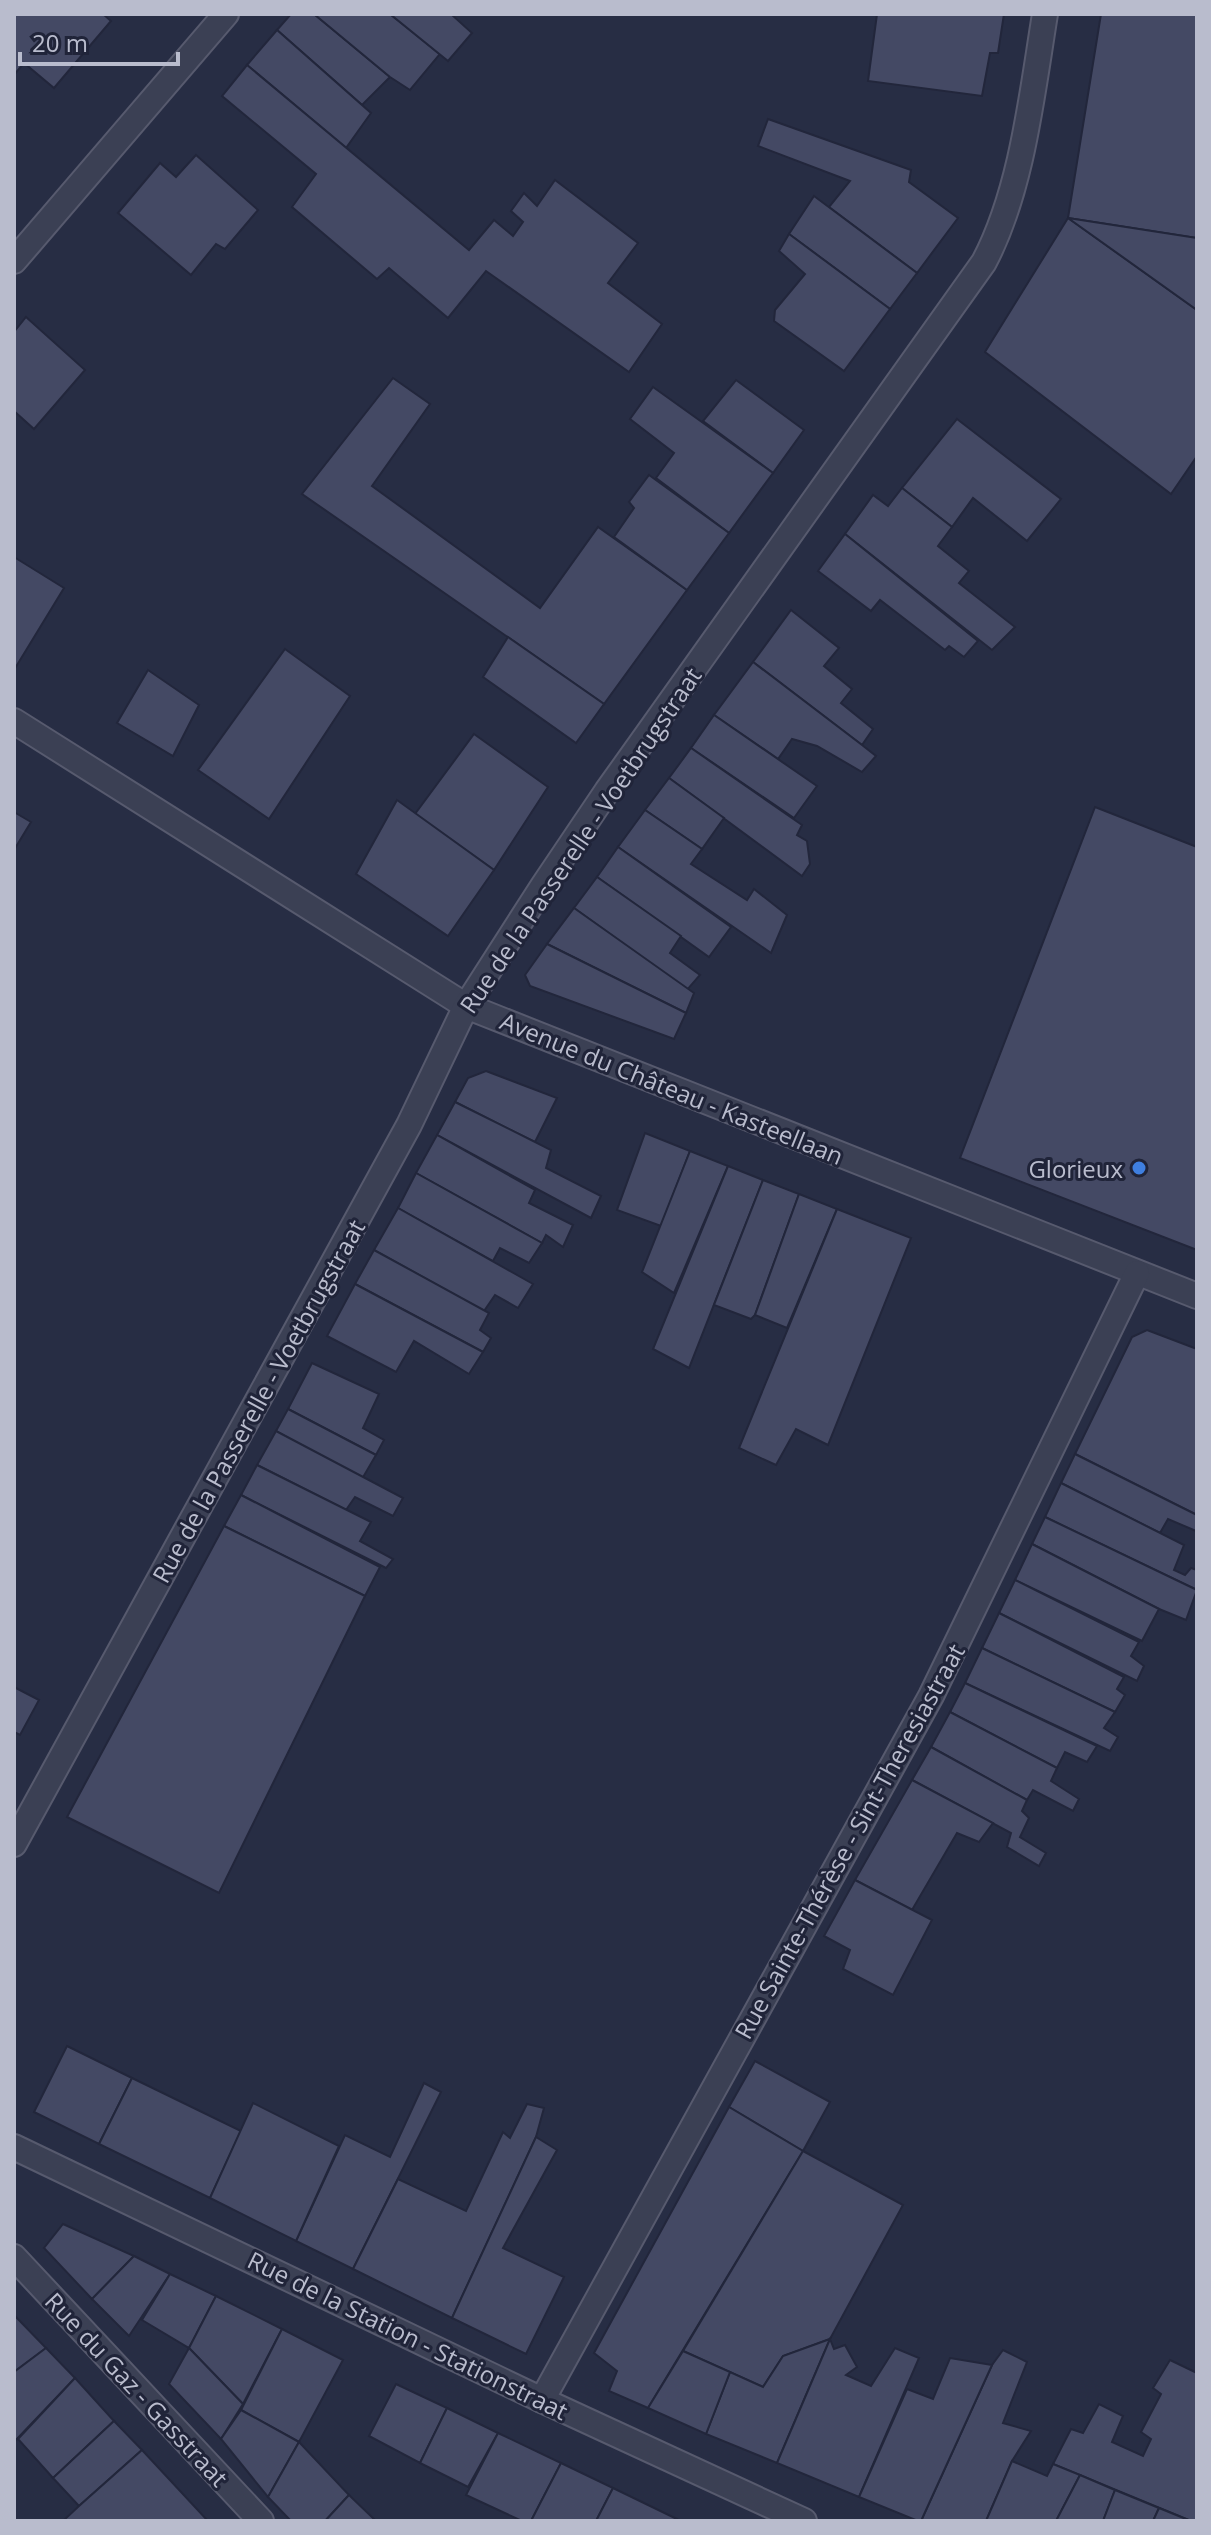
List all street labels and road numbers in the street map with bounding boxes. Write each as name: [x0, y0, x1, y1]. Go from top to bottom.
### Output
street label: Rue de la Passerelle - Voetbrugstraat: [452, 661, 708, 1019]
street label: Avenue du Château - Kasteellaan: [496, 1004, 848, 1172]
street label: Rue de la Passerelle - Voetbrugstraat: [144, 1213, 372, 1589]
street label: Rue Sainte-Thérèse - Sint-Theresiastraat: [726, 1638, 972, 2044]
street label: Rue de la Station - Stationstraat: [243, 2243, 573, 2427]
street label: Rue du Gaz - Gasstraat: [38, 2285, 236, 2493]

